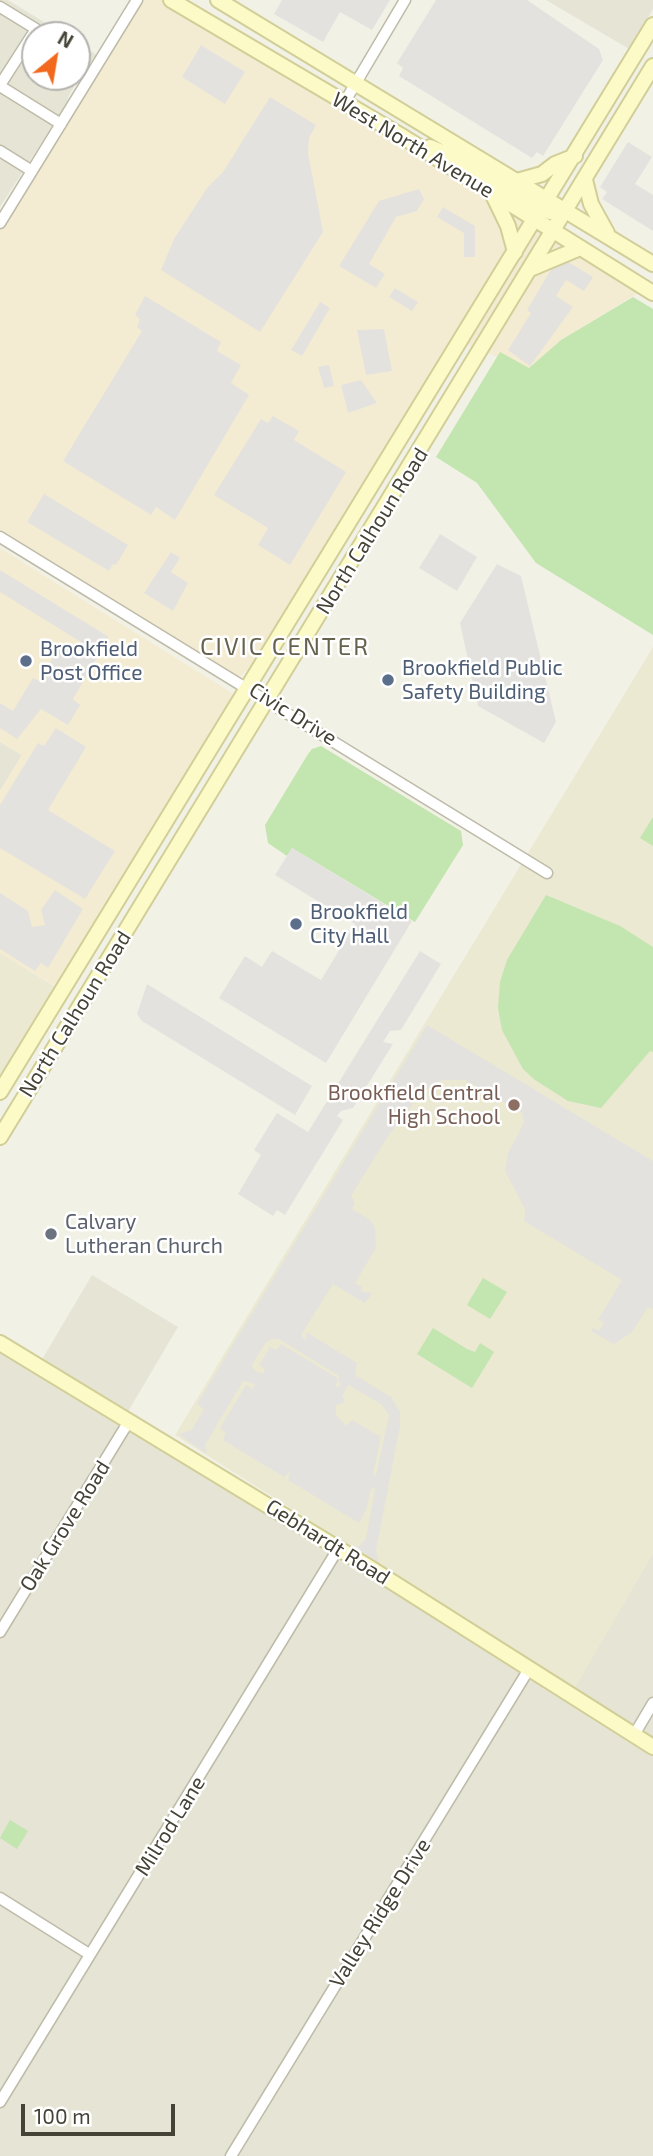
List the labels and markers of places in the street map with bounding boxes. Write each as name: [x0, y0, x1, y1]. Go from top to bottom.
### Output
place label: Brookfield Post Office: [40, 636, 142, 686]
marker: Brookfield Post Office: [18, 653, 34, 669]
place label: Brookfield Public Safety Building: [402, 655, 563, 705]
marker: Brookfield Public Safety Building: [380, 672, 396, 688]
place label: Brookfield City Hall: [310, 899, 408, 949]
marker: Brookfield City Hall: [288, 916, 304, 932]
place label: Brookfield Central High School: [328, 1080, 500, 1130]
marker: Brookfield Central High School: [506, 1097, 522, 1113]
place label: Calvary Lutheran Church: [65, 1209, 223, 1259]
marker: Calvary Lutheran Church: [43, 1226, 59, 1242]

